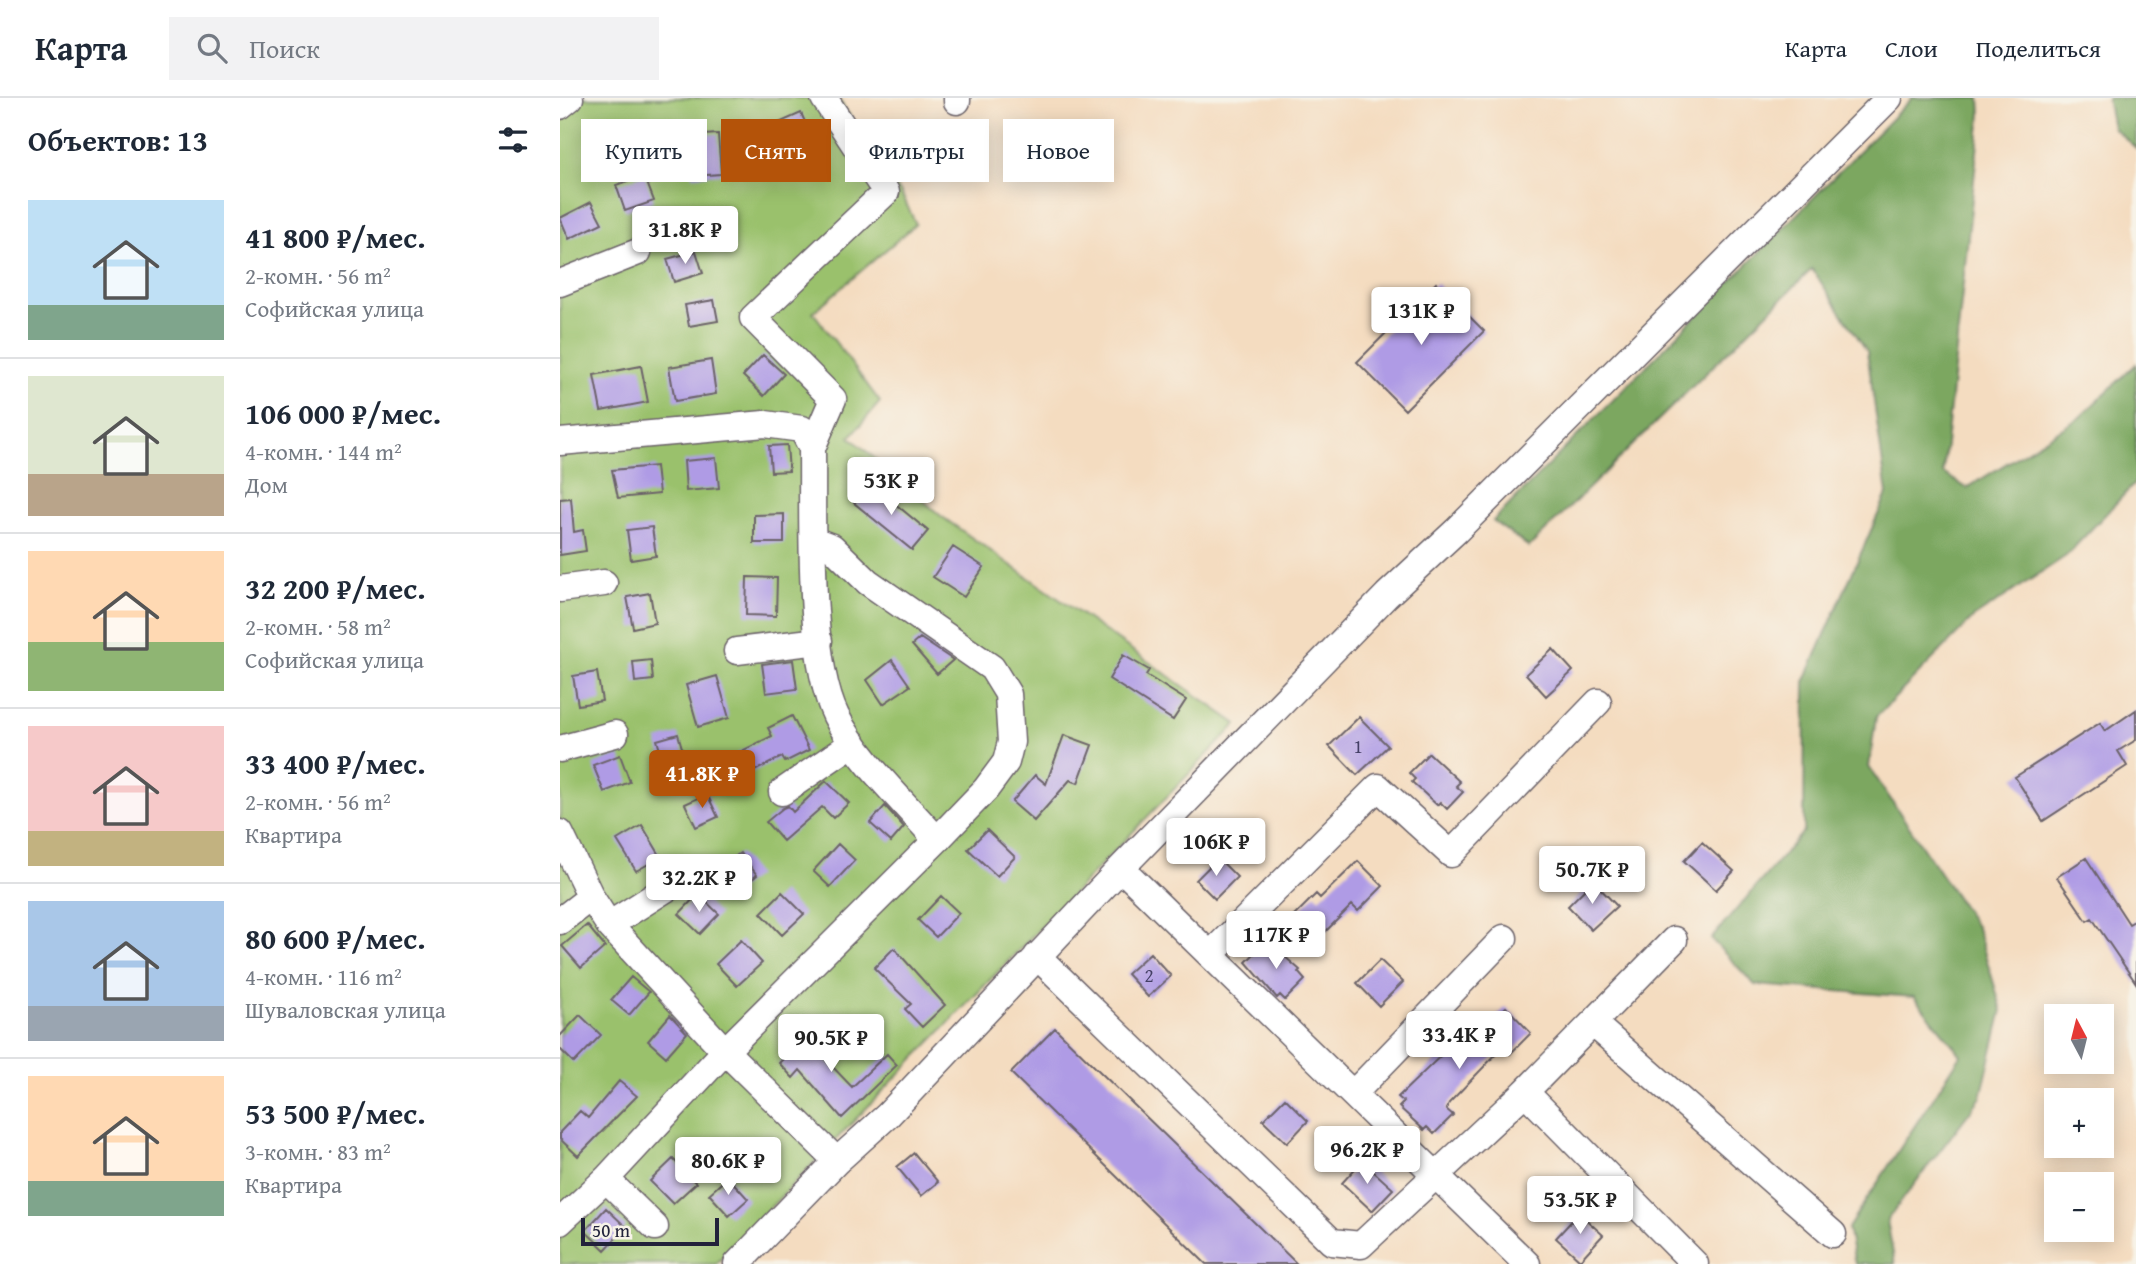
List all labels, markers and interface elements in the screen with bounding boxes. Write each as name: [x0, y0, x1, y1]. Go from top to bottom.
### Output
search box: [169, 17, 659, 80]
text: Карта: [35, 24, 127, 72]
icon: search: [193, 29, 231, 67]
text: Поиск: [249, 29, 320, 68]
text: Карта: [1785, 31, 1847, 66]
text: Слои: [1885, 31, 1938, 66]
text: Поделиться: [1976, 31, 2101, 66]
text: Объектов: 13: [28, 118, 208, 162]
chip: Купить: [581, 119, 707, 182]
chip: Снять: [721, 119, 831, 182]
chip: Фильтры: [845, 119, 989, 182]
chip: Новое: [1003, 119, 1114, 182]
icon: filters: [494, 121, 532, 159]
pin: 31.8K ₽: [620, 206, 750, 266]
text: 31.8K ₽: [648, 212, 722, 245]
text: 41 800 ₽/мес.: [245, 215, 426, 259]
icon: home: [84, 228, 168, 312]
text: 2-комн. · 56 m²: [245, 259, 391, 292]
pin: 131K ₽: [1364, 288, 1478, 347]
text: Софийская улица: [245, 292, 424, 325]
text: 131K ₽: [1387, 293, 1455, 326]
text: 106 000 ₽/мес.: [245, 391, 441, 435]
icon: home: [84, 404, 168, 488]
text: 4-комн. · 144 m²: [245, 435, 402, 468]
pin: 53K ₽: [842, 458, 940, 517]
text: 53K ₽: [863, 463, 919, 496]
text: Дом: [245, 468, 288, 501]
text: 32 200 ₽/мес.: [245, 566, 426, 610]
icon: home: [84, 579, 168, 663]
text: 2-комн. · 58 m²: [245, 610, 391, 643]
text: Софийская улица: [245, 643, 424, 676]
house number: 1: [1353, 732, 1363, 760]
text: 33 400 ₽/мес.: [245, 741, 426, 785]
pin: 41.8K ₽: [637, 750, 767, 810]
icon: home: [84, 754, 168, 838]
text: 41.8K ₽: [665, 756, 739, 789]
text: 2-комн. · 56 m²: [245, 785, 391, 818]
text: Квартира: [245, 818, 342, 851]
pin: 106K ₽: [1159, 818, 1273, 878]
text: 106K ₽: [1182, 824, 1250, 857]
pin: 50.7K ₽: [1527, 846, 1657, 906]
text: 50.7K ₽: [1555, 852, 1629, 885]
pin: 32.2K ₽: [634, 854, 764, 914]
text: 32.2K ₽: [662, 860, 736, 893]
pin: 117K ₽: [1219, 912, 1333, 971]
text: 80 600 ₽/мес.: [245, 916, 426, 960]
text: 117K ₽: [1242, 917, 1310, 950]
icon: home: [84, 929, 168, 1013]
text: 4-комн. · 116 m²: [245, 960, 402, 993]
house number: 2: [1144, 961, 1154, 989]
text: Шуваловская улица: [245, 993, 446, 1026]
north arrow: [2044, 1004, 2114, 1074]
map controls: [2044, 1004, 2114, 1242]
pin: 33.4K ₽: [1394, 1012, 1524, 1071]
pin: 90.5K ₽: [766, 1014, 896, 1074]
text: 33.4K ₽: [1422, 1017, 1496, 1050]
text: 90.5K ₽: [794, 1020, 868, 1053]
button: +: [2044, 1088, 2114, 1158]
text: 53 500 ₽/мес.: [245, 1091, 426, 1135]
icon: home: [84, 1104, 168, 1188]
pin: 96.2K ₽: [1302, 1126, 1432, 1186]
text: 96.2K ₽: [1330, 1132, 1404, 1165]
text: 3-комн. · 83 m²: [245, 1135, 391, 1168]
pin: 80.6K ₽: [663, 1138, 793, 1197]
text: 80.6K ₽: [691, 1143, 765, 1176]
text: Квартира: [245, 1168, 342, 1201]
button: −: [2044, 1172, 2114, 1242]
pin: 53.5K ₽: [1515, 1176, 1645, 1236]
text: 53.5K ₽: [1543, 1182, 1617, 1215]
scale bar: [581, 1215, 719, 1247]
text: 50 m: [592, 1216, 630, 1244]

